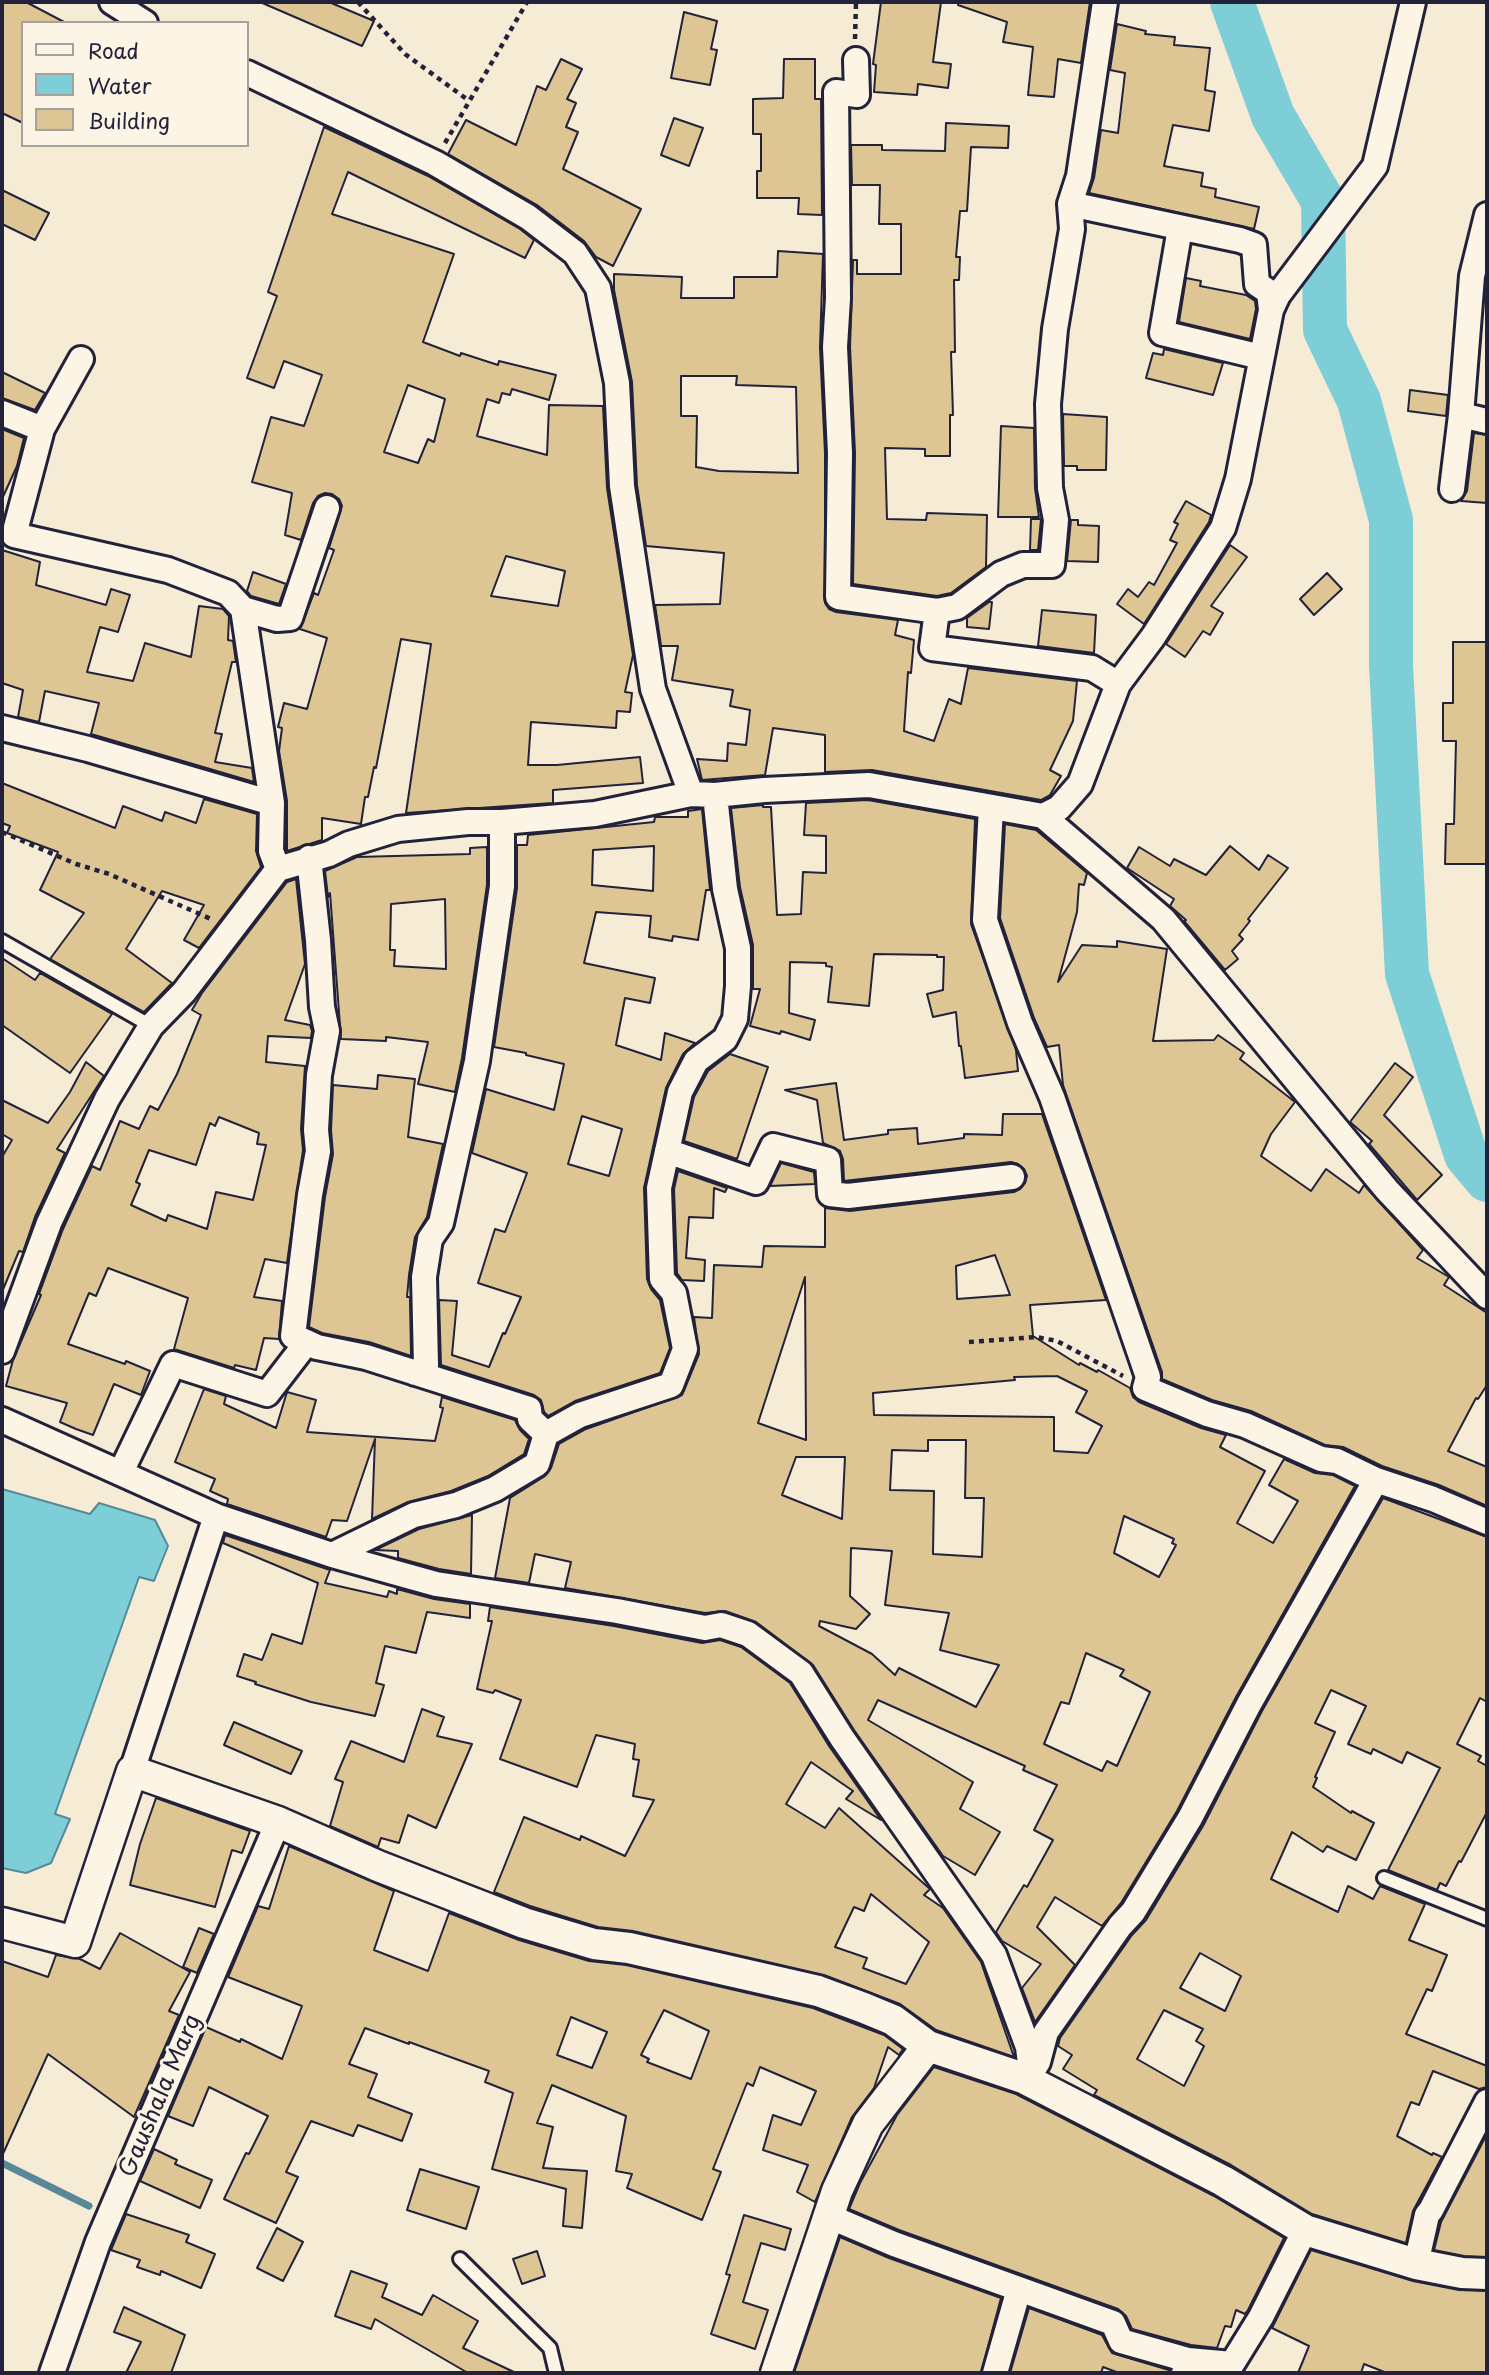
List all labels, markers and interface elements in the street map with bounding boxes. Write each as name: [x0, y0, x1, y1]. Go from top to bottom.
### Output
legend: [21, 21, 248, 147]
text: Road: [88, 34, 139, 66]
text: Water: [88, 69, 151, 101]
text: Building: [88, 104, 170, 136]
street label: Gaushala Marg: [114, 2011, 208, 2181]

